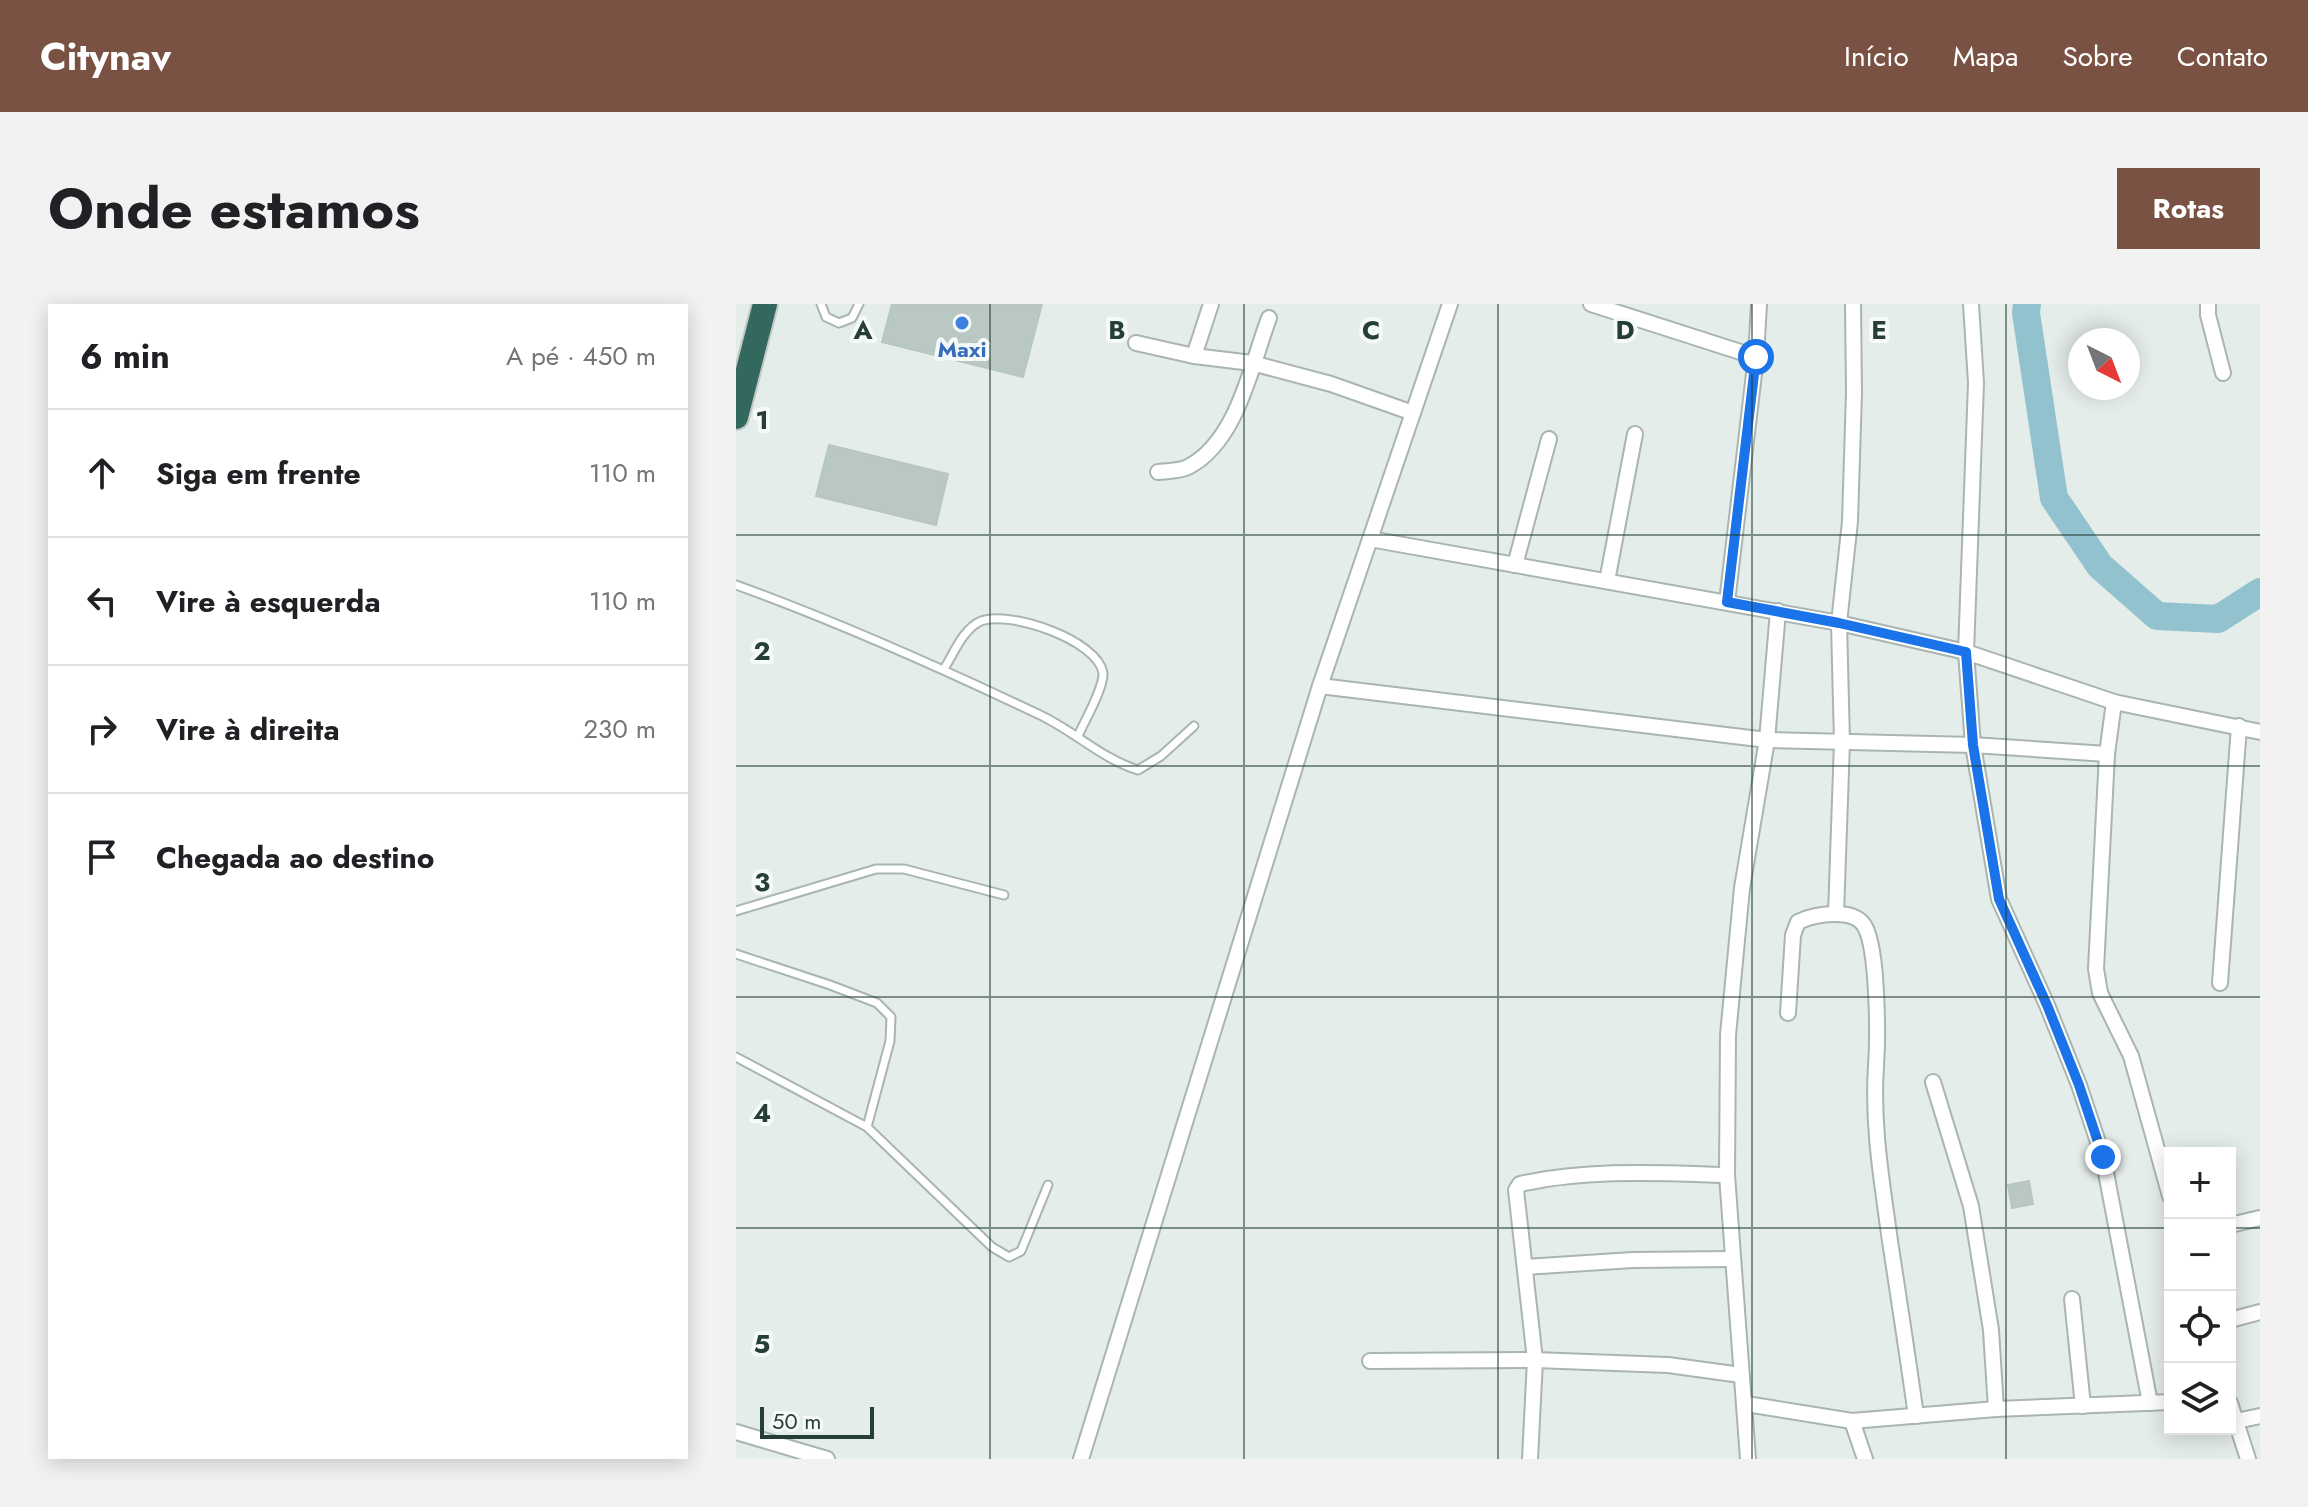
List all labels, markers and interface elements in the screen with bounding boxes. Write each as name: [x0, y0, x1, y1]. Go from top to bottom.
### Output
text: Citynav: [40, 29, 171, 84]
text: Início: [1844, 36, 1909, 77]
text: Mapa: [1953, 36, 2018, 77]
text: Sobre: [2062, 36, 2133, 77]
text: Contato: [2177, 36, 2268, 77]
text: Onde estamos: [48, 168, 420, 249]
button: Rotas: [2117, 168, 2260, 249]
text: A: [852, 311, 873, 349]
text: B: [1108, 311, 1126, 349]
text: C: [1362, 311, 1380, 349]
text: D: [1615, 311, 1635, 349]
text: E: [1871, 311, 1887, 349]
marker: Maxi: [953, 314, 971, 332]
north arrow: [2068, 328, 2140, 400]
text: 6 min: [80, 332, 170, 381]
place label: Maxi: [937, 333, 987, 365]
text: A pé · 450 m: [506, 337, 656, 375]
route start: [1738, 339, 1774, 375]
text: 1: [755, 401, 769, 439]
icon: ahead: [80, 451, 124, 495]
text: Siga em frente: [156, 452, 361, 495]
text: 110 m: [589, 454, 656, 492]
icon: left: [80, 579, 124, 623]
text: Vire à esquerda: [156, 580, 381, 623]
text: 110 m: [589, 582, 656, 620]
text: 2: [753, 632, 771, 670]
icon: right: [80, 707, 124, 751]
text: Vire à direita: [156, 708, 340, 751]
text: 230 m: [583, 710, 656, 748]
icon: arrive: [80, 835, 124, 879]
text: Chegada ao destino: [156, 836, 434, 879]
text: 3: [754, 863, 770, 901]
text: 4: [753, 1094, 771, 1132]
route end: [2085, 1139, 2121, 1175]
map controls: [2164, 1147, 2236, 1435]
button: +: [2164, 1147, 2236, 1219]
button: −: [2164, 1219, 2236, 1291]
button: locate: [2164, 1291, 2236, 1363]
text: 5: [754, 1325, 770, 1363]
button: layers: [2164, 1363, 2236, 1435]
scale bar: [760, 1403, 874, 1439]
text: 50 m: [772, 1405, 821, 1437]

